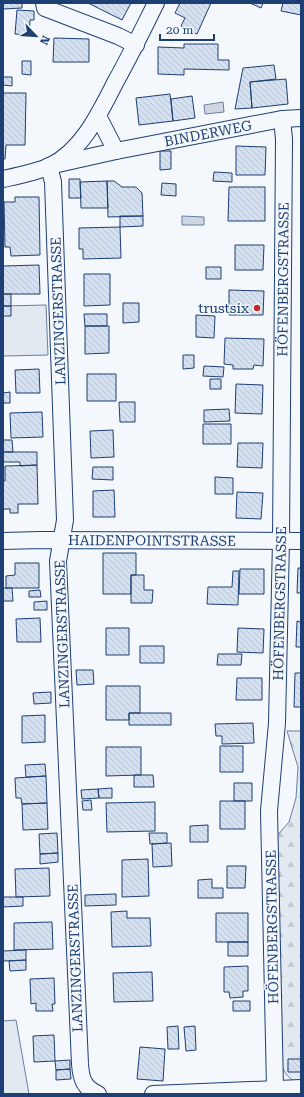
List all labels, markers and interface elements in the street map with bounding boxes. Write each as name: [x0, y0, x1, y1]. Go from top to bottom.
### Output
north arrow: [16, 16, 56, 56]
scale bar: [160, 16, 214, 42]
text: 20 m: [166, 23, 193, 37]
text: N: [37, 33, 52, 47]
street label: BINDERWEG: [163, 117, 253, 150]
street label: HÖFENBERGSTRASSE: [274, 202, 292, 357]
street label: LANZINGERSTRASSE: [47, 237, 69, 385]
place label: trustsix: [198, 300, 249, 316]
marker: trustsix: [252, 303, 262, 313]
street label: HÖFENBERGSTRASSE: [270, 526, 289, 681]
street label: HAIDENPOINTSTRASSE: [68, 532, 236, 549]
street label: LANZINGERSTRASSE: [51, 560, 73, 708]
street label: HÖFENBERGSTRASSE: [263, 850, 281, 1004]
street label: LANZINGERSTRASSE: [64, 884, 86, 1032]

